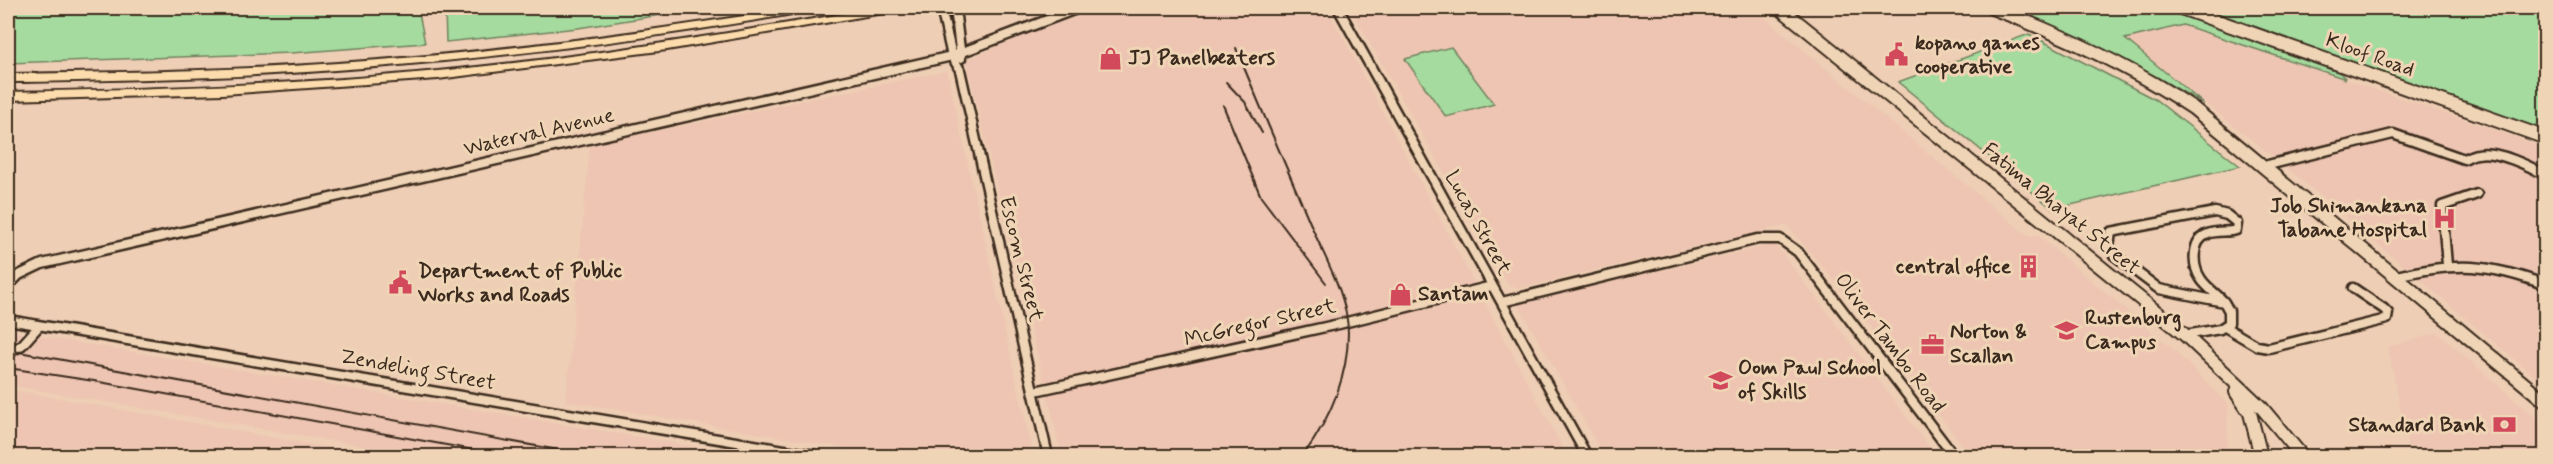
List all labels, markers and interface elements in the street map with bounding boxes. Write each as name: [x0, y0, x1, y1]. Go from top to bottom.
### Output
street label: Kloof Road: [2322, 26, 2418, 84]
place label: kopano games cooperative: [1915, 29, 2041, 81]
public building icon: kopano games cooperative: [1884, 42, 1910, 68]
place label: JJ Panelbeaters: [1128, 44, 1276, 72]
shop icon: JJ Panelbeaters: [1097, 45, 1123, 71]
street label: Waterval Avenue: [461, 101, 617, 163]
street label: Fatima Bhayat Street: [1976, 136, 2146, 282]
street label: Lucas Street: [1438, 166, 1519, 281]
place label: Job Shimankana Tabane Hospital: [2270, 192, 2427, 244]
street label: Escom Street: [992, 193, 1050, 325]
hospital icon: Job Shimankana Tabane Hospital: [2432, 205, 2458, 231]
place label: central office: [1896, 253, 2012, 281]
building icon: central office: [2016, 254, 2042, 280]
place label: Department of Public Works and Roads: [417, 257, 623, 309]
street label: Oliver Tambo Road: [1828, 267, 1952, 419]
public building icon: Department of Public Works and Roads: [387, 270, 413, 296]
place label: Santam: [1418, 280, 1489, 308]
shop icon: Santam: [1387, 281, 1413, 307]
street label: McGregor Street: [1181, 292, 1340, 356]
place label: Rustenburg Campus: [2085, 304, 2181, 356]
school or university icon: Rustenburg Campus: [2054, 317, 2080, 343]
place label: Norton & Scallan: [1950, 318, 2027, 370]
office icon: Norton & Scallan: [1919, 331, 1945, 357]
street label: Zendeling Street: [338, 343, 498, 399]
place label: Oom Paul School of Skills: [1738, 354, 1882, 406]
school or university icon: Oom Paul School of Skills: [1707, 367, 1733, 393]
place label: Standard Bank: [2349, 411, 2487, 439]
bank icon: Standard Bank: [2491, 412, 2517, 438]

